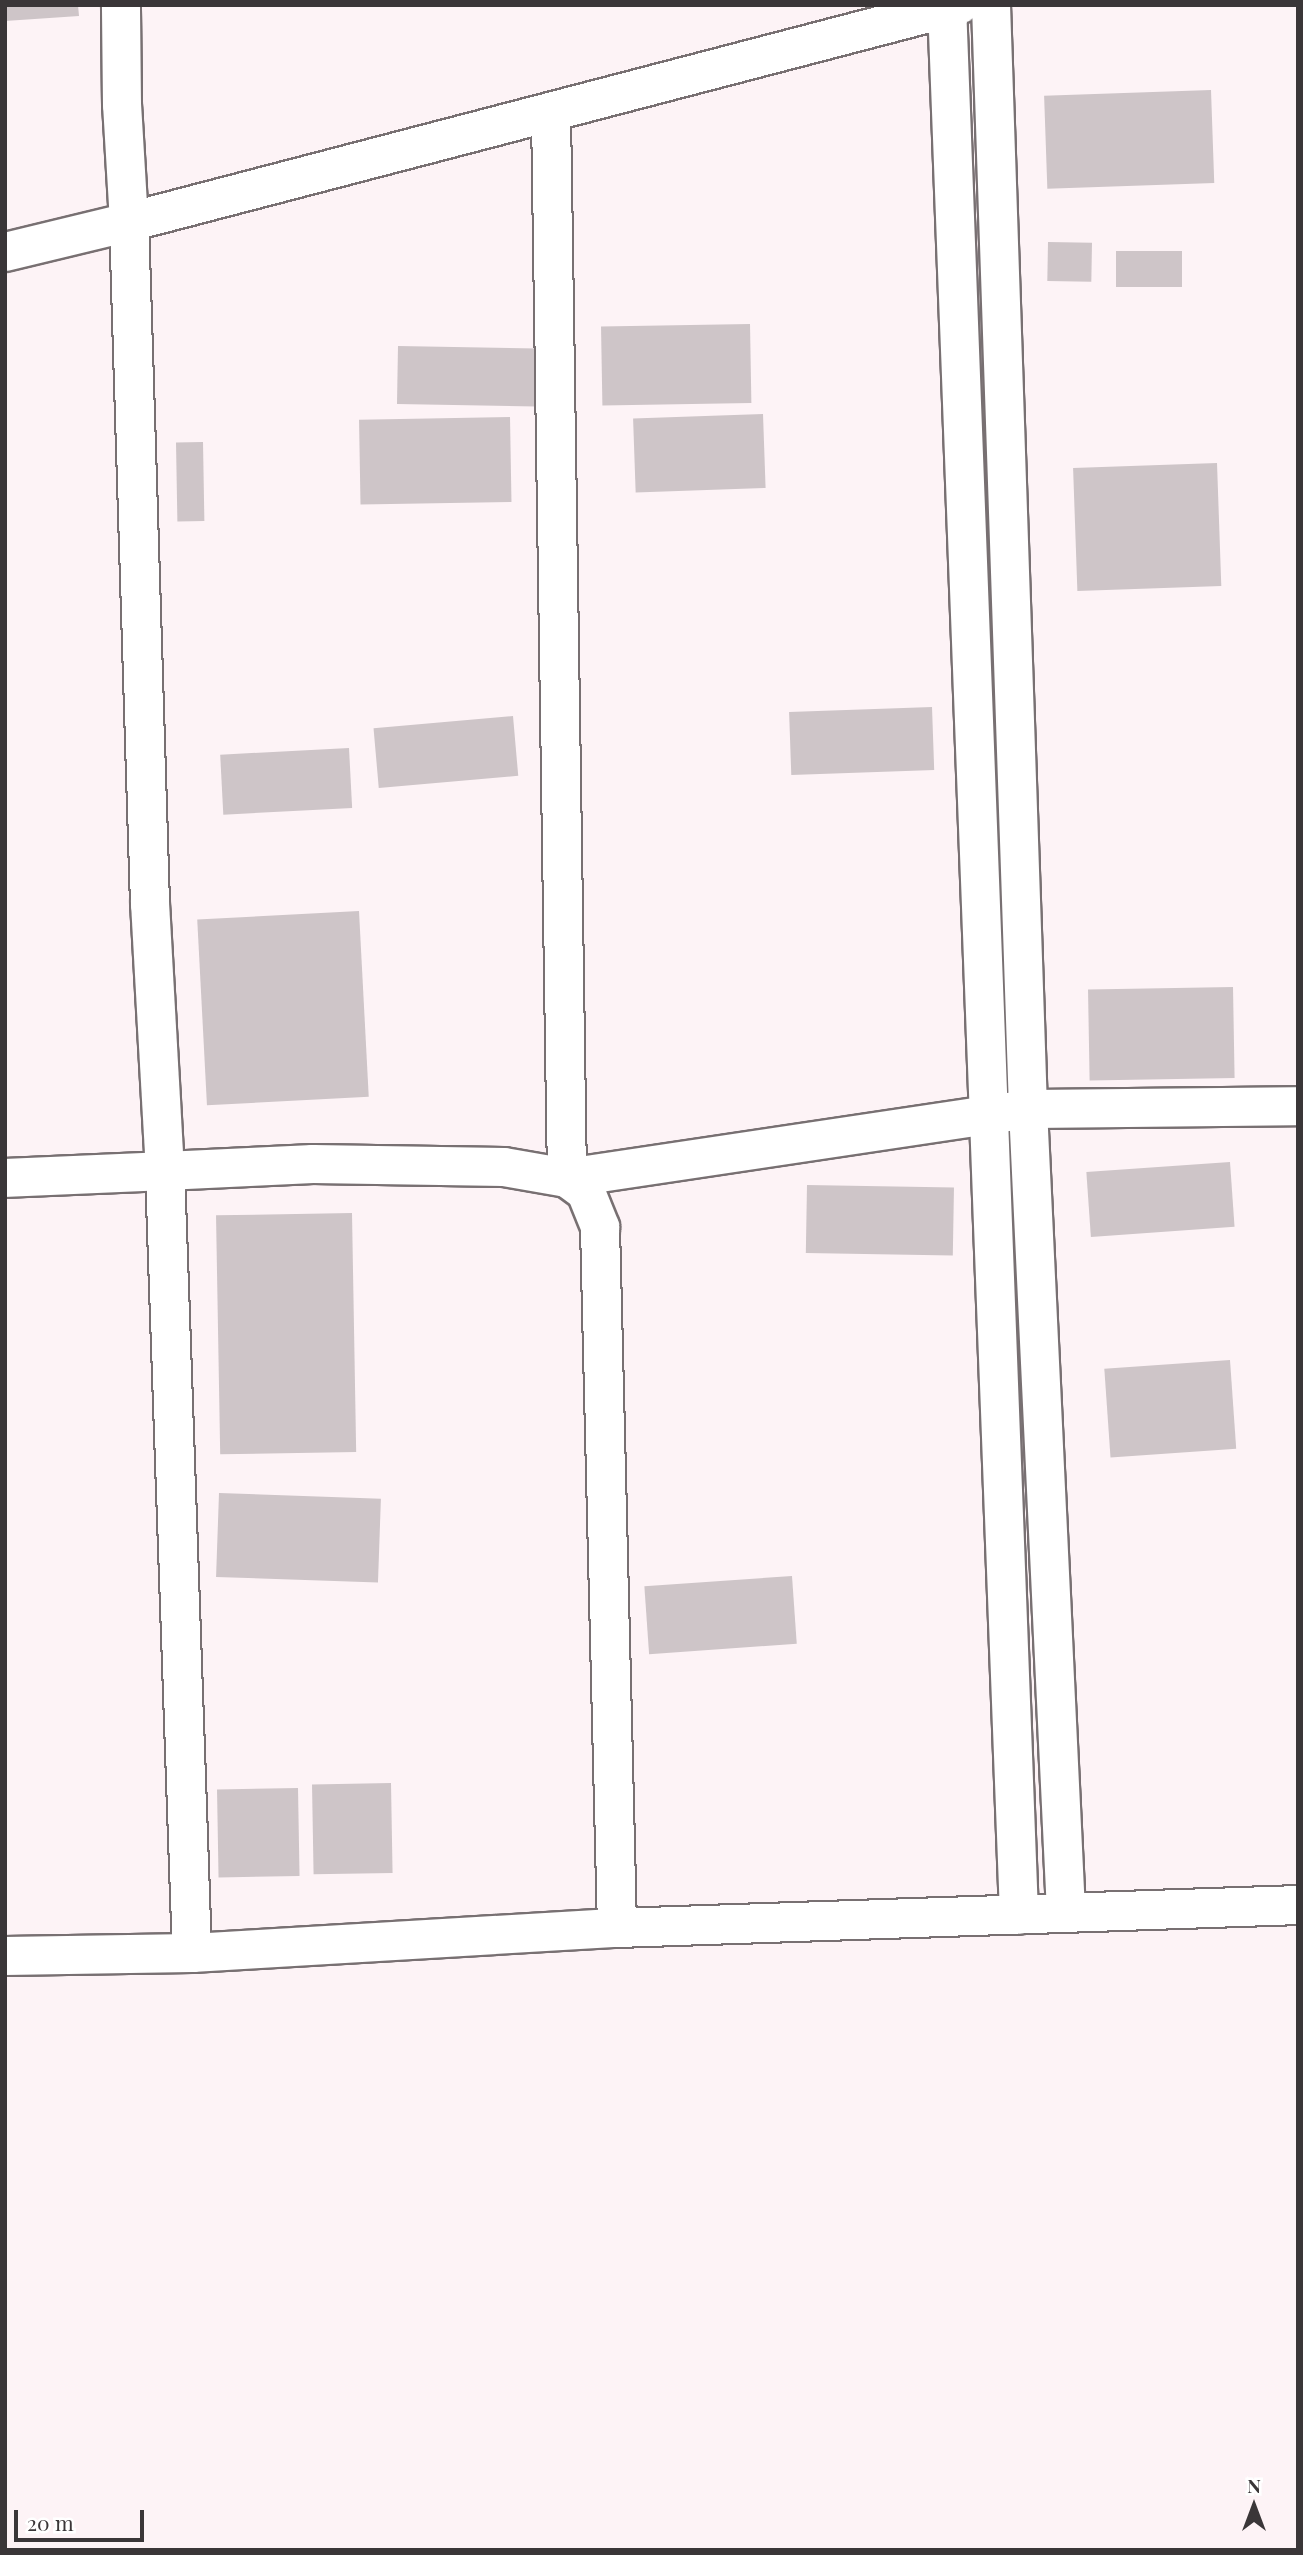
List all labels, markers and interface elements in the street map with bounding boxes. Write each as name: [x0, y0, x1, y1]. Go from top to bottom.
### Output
north arrow: [1219, 2471, 1289, 2541]
text: N: [1247, 2472, 1261, 2498]
scale bar: [18, 2496, 147, 2540]
text: 20 m: [27, 2508, 74, 2536]

